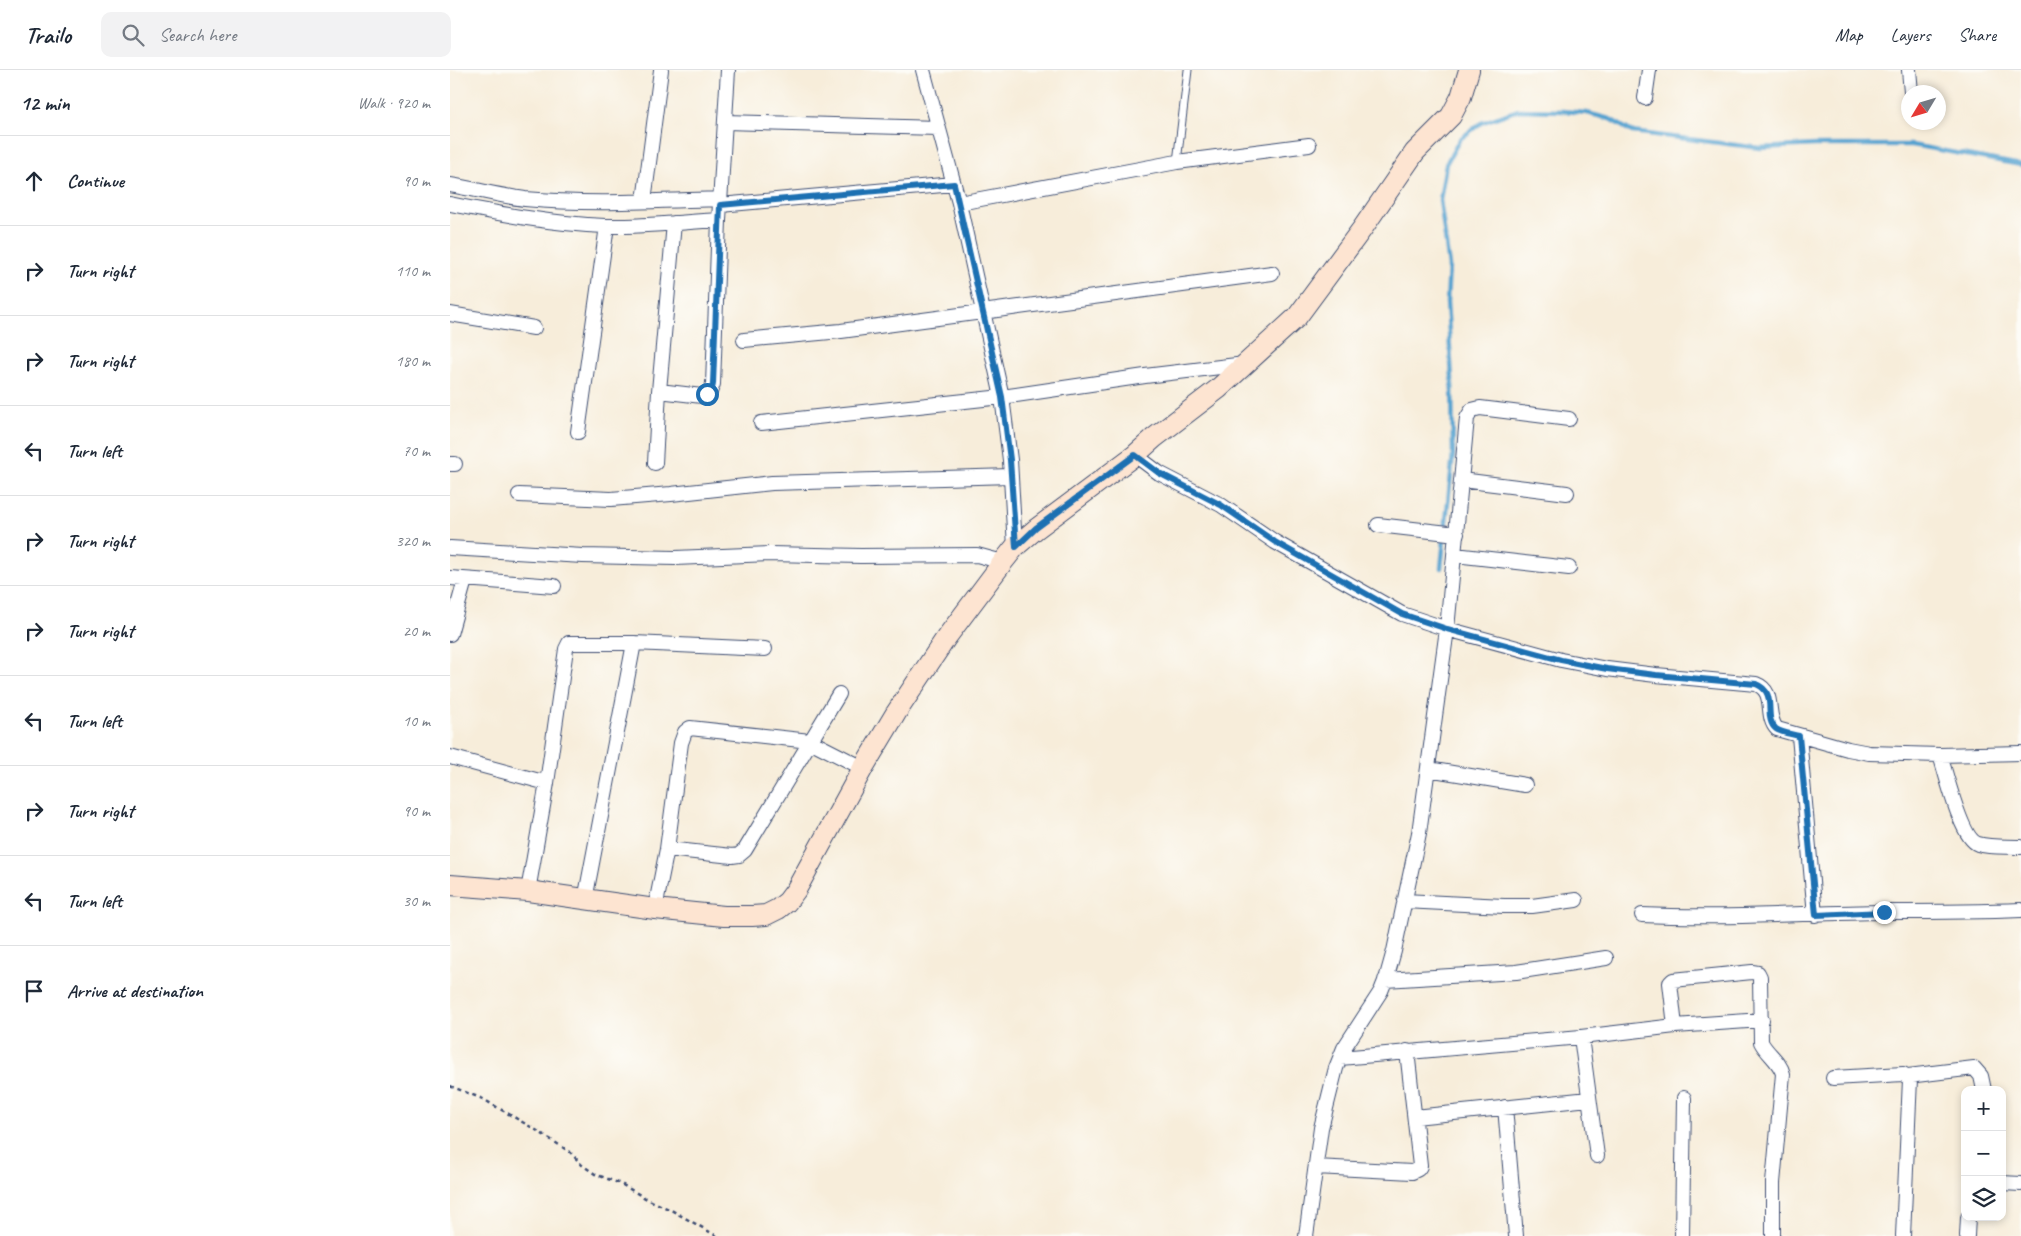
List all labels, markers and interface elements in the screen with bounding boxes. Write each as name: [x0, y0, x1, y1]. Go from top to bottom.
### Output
search box: [101, 12, 451, 57]
text: Trailo: [25, 20, 71, 50]
icon: search: [119, 21, 147, 49]
text: Search here: [159, 23, 236, 47]
text: Map: [1835, 24, 1863, 46]
text: Layers: [1891, 24, 1930, 46]
text: Share: [1958, 24, 1996, 46]
north arrow: [1901, 85, 1946, 130]
text: 12 min: [20, 90, 70, 116]
text: Walk · 920 m: [358, 93, 430, 113]
icon: ahead: [20, 167, 48, 195]
text: Continue: [67, 169, 124, 193]
text: 90 m: [403, 171, 430, 191]
icon: right: [20, 257, 48, 285]
text: Turn right: [67, 259, 134, 283]
text: 110 m: [396, 261, 430, 281]
icon: right: [20, 347, 48, 375]
text: Turn right: [67, 349, 134, 373]
text: 180 m: [396, 351, 430, 371]
route start: [696, 383, 719, 406]
icon: left: [20, 437, 48, 465]
text: Turn left: [67, 439, 122, 463]
text: 70 m: [403, 441, 430, 461]
icon: right: [20, 527, 48, 555]
text: Turn right: [67, 529, 134, 553]
text: 320 m: [396, 531, 430, 551]
icon: right: [20, 617, 48, 645]
text: Turn right: [67, 619, 134, 643]
text: 20 m: [403, 621, 430, 641]
icon: left: [20, 707, 48, 735]
text: Turn left: [67, 709, 122, 733]
text: 10 m: [403, 711, 430, 731]
icon: right: [20, 797, 48, 825]
text: Turn right: [67, 799, 134, 823]
text: 90 m: [403, 801, 430, 821]
icon: left: [20, 887, 48, 915]
text: Turn left: [67, 889, 122, 913]
text: 30 m: [403, 891, 430, 911]
route end: [1873, 901, 1896, 924]
icon: arrive: [20, 977, 48, 1005]
text: Arrive at destination: [67, 979, 203, 1003]
map controls: [1961, 1086, 2006, 1221]
button: +: [1961, 1086, 2006, 1131]
button: −: [1961, 1131, 2006, 1176]
button: layers: [1961, 1176, 2006, 1221]

